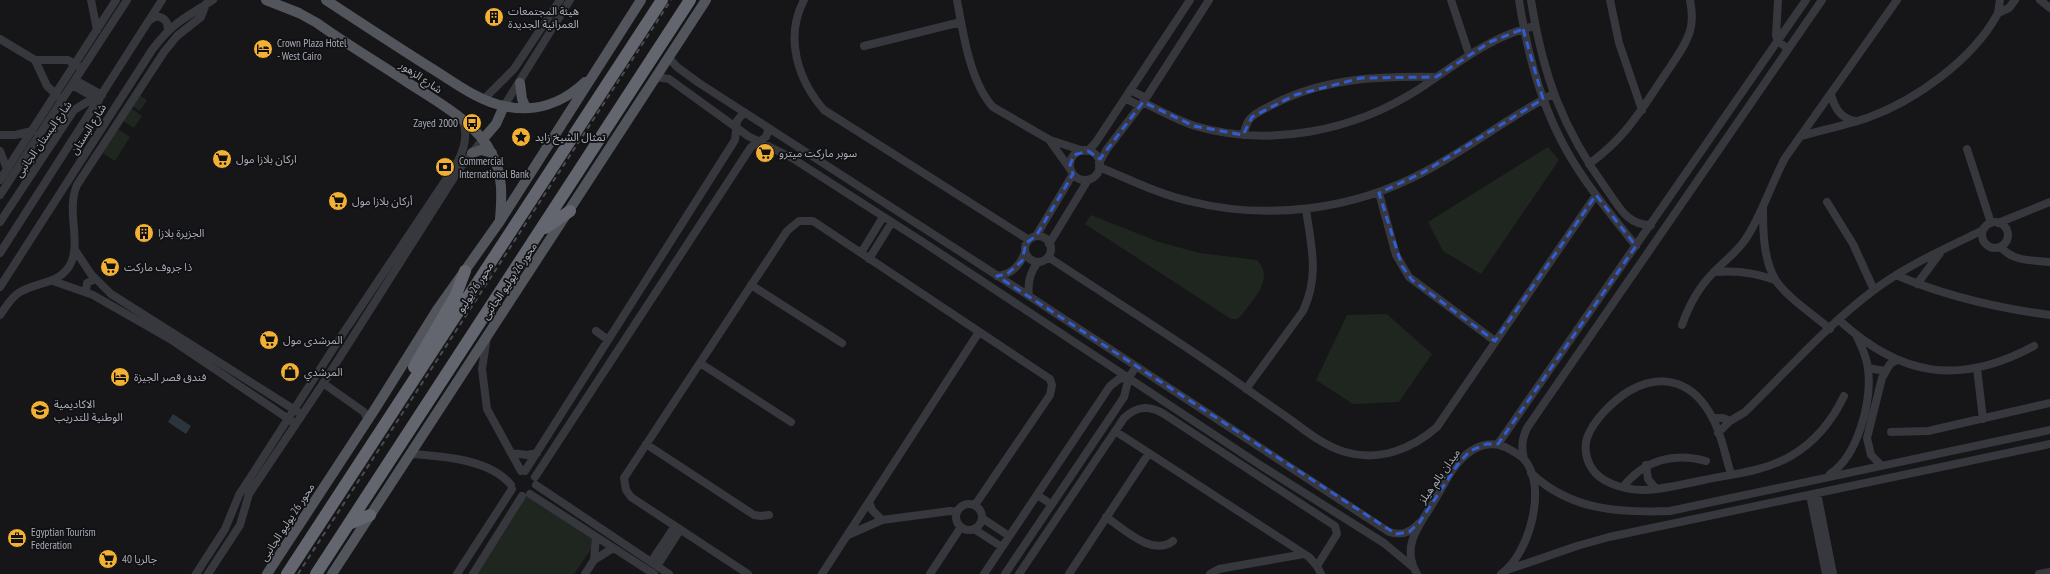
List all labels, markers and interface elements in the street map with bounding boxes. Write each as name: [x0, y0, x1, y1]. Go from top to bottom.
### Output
place label: هيئة المجتمعات العمرانية الجديدة: [508, 4, 579, 31]
building icon: هيئة المجتمعات العمرانية الجديدة: [483, 6, 505, 28]
place label: Crown Plaza Hotel - West Cairo: [277, 36, 347, 63]
hotel icon: Crown Plaza Hotel - West Cairo: [252, 38, 274, 60]
street label: شارع الزهور: [396, 57, 445, 97]
street label: شارع البستان الجانبى: [11, 98, 76, 180]
street label: شارع البستان: [67, 101, 110, 158]
bus stop icon: Zayed 2000: [461, 112, 483, 134]
place label: Zayed 2000: [413, 116, 458, 130]
place icon: تمثال الشيخ زايد: [510, 126, 532, 148]
place label: تمثال الشيخ زايد: [535, 130, 606, 145]
supermarket icon: سوبر ماركت ميترو: [754, 142, 776, 164]
place label: سوبر ماركت ميترو: [779, 146, 858, 160]
supermarket icon: اركان بلازا مول: [211, 148, 233, 170]
place label: اركان بلازا مول: [236, 152, 297, 166]
place label: Commercial International Bank: [459, 154, 530, 181]
bank icon: Commercial International Bank: [434, 156, 456, 178]
supermarket icon: أركان بلازا مول: [327, 190, 349, 212]
place label: أركان بلازا مول: [352, 194, 413, 208]
building icon: الجزيرة بلازا: [133, 222, 155, 244]
place label: الجزيرة بلازا: [158, 226, 204, 240]
street label: محور 26 يوليو الجانبى: [478, 240, 540, 322]
supermarket icon: ذا جروف ماركت: [99, 256, 121, 278]
street label: محور 26 يوليو: [454, 259, 497, 315]
place label: ذا جروف ماركت: [124, 260, 192, 274]
supermarket icon: المرشدى مول: [258, 329, 280, 351]
place label: المرشدى مول: [283, 333, 343, 347]
shop icon: المرشدي: [279, 361, 301, 383]
place label: المرشدي: [304, 365, 343, 382]
hotel icon: فندق قصر الجيزة: [109, 366, 131, 388]
place label: فندق قصر الجيزة: [134, 370, 206, 384]
place label: الاكاديمية الوطنية للتدريب: [54, 397, 123, 424]
school or university icon: الاكاديمية الوطنية للتدريب: [29, 399, 51, 421]
street label: ميدان بالم هيلز: [1414, 446, 1465, 508]
street label: محور 26 يوليو الجانبى: [257, 480, 318, 564]
place label: Egyptian Tourism Federation: [31, 525, 96, 552]
office icon: Egyptian Tourism Federation: [6, 527, 28, 549]
supermarket icon: جالريا 40: [97, 548, 119, 570]
place label: جالريا 40: [122, 552, 158, 566]

